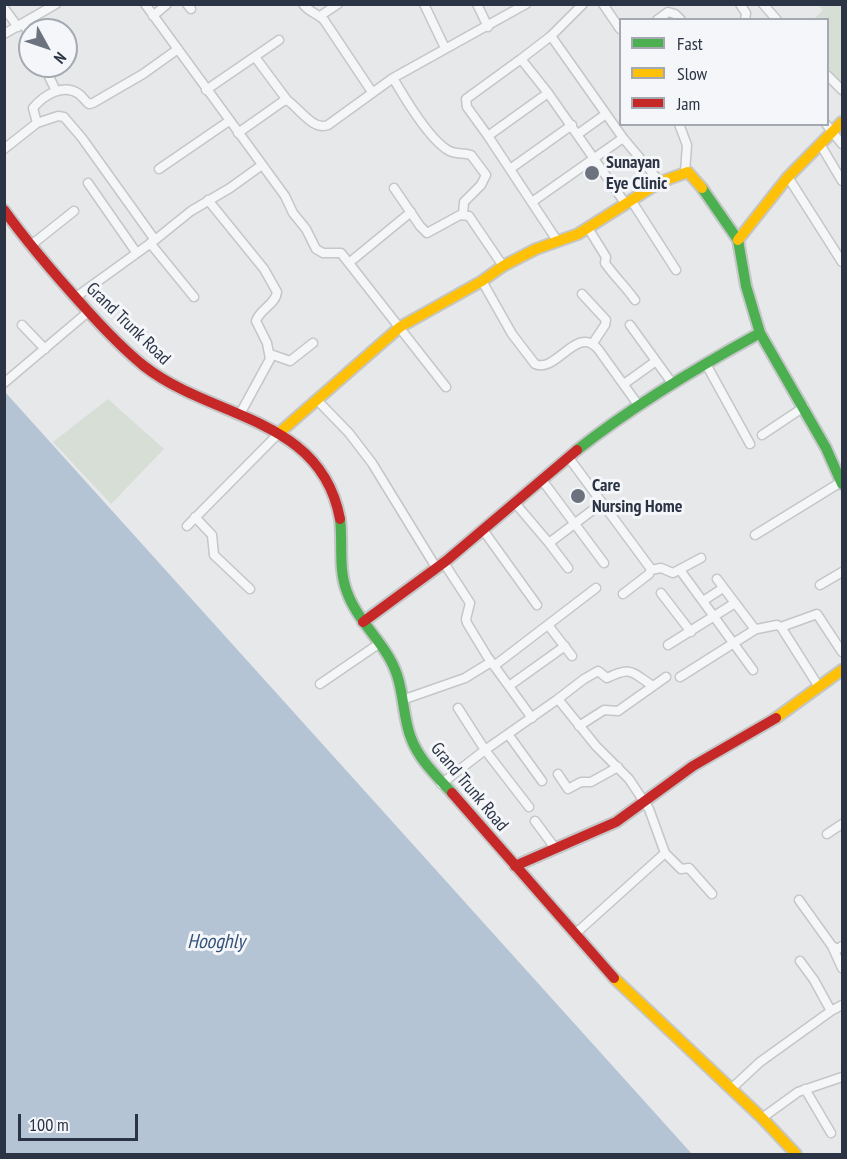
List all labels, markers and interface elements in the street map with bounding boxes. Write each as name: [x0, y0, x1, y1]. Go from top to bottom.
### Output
north arrow: [18, 18, 78, 78]
legend: [619, 18, 829, 126]
text: Fast: [677, 32, 703, 55]
text: N: [50, 49, 71, 68]
text: Slow: [677, 62, 707, 85]
text: Jam: [677, 92, 700, 115]
place label: Sunayan Eye Clinic: [606, 152, 667, 195]
marker: Sunayan Eye Clinic: [583, 164, 601, 182]
street label: Grand Trunk Road: [81, 278, 175, 370]
place label: Care Nursing Home: [592, 475, 682, 518]
marker: Care Nursing Home: [569, 487, 587, 505]
street label: Grand Trunk Road: [426, 738, 512, 836]
water label: Hooghly: [187, 930, 245, 954]
scale bar: [21, 1102, 141, 1140]
text: 100 m: [29, 1113, 69, 1136]

